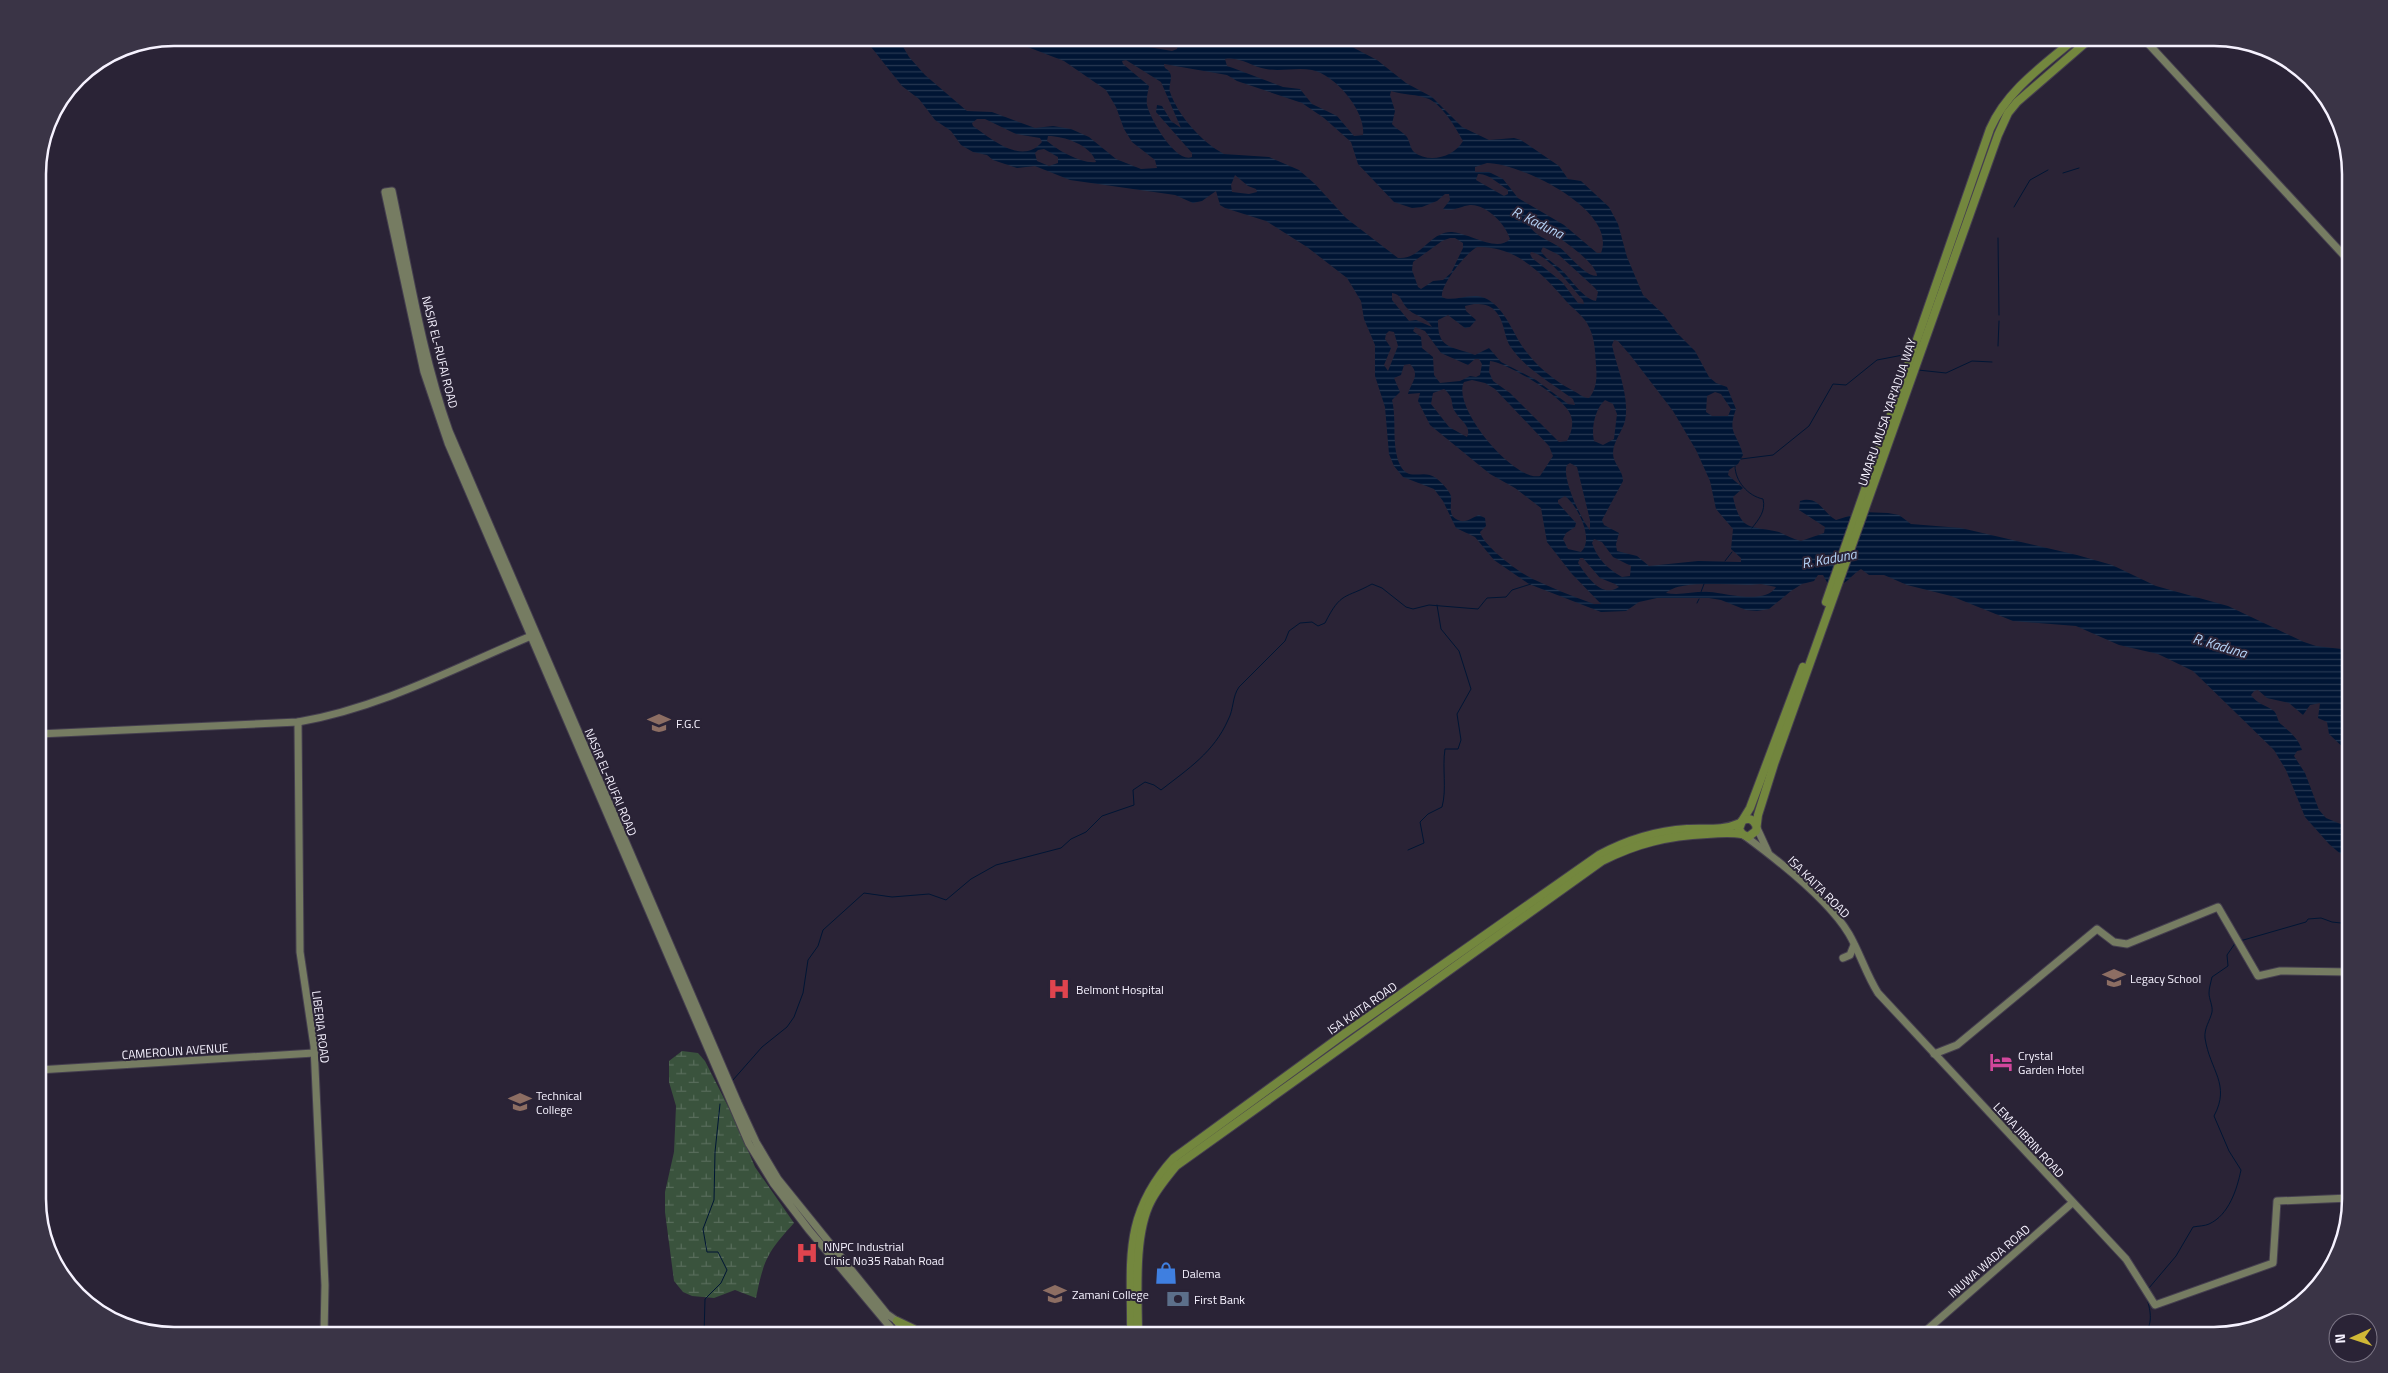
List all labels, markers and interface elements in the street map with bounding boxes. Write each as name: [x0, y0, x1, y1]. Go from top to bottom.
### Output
water label: R. Kaduna: [1509, 200, 1568, 244]
street label: NASIR EL-RUFAI ROAD: [417, 294, 463, 410]
street label: UMARU MUSA YAR'ADUA WAY: [1853, 335, 1921, 488]
water label: R. Kaduna: [1800, 543, 1859, 573]
water label: R. Kaduna: [2190, 627, 2250, 663]
school or university icon: F.G.C: [646, 710, 672, 736]
place label: F.G.C: [676, 714, 701, 733]
street label: NASIR EL-RUFAI ROAD: [580, 725, 642, 839]
street label: ISA KAITA ROAD: [1783, 851, 1855, 923]
school or university icon: Legacy School: [2101, 965, 2127, 991]
place label: Legacy School: [2130, 969, 2201, 988]
hospital icon: Belmont Hospital: [1046, 976, 1072, 1002]
street label: ISA KAITA ROAD: [1323, 977, 1401, 1039]
place label: Belmont Hospital: [1076, 980, 1164, 999]
street label: LIBERIA ROAD: [307, 990, 335, 1065]
street label: CAMEROUN AVENUE: [121, 1038, 229, 1064]
place label: Crystal Garden Hotel: [2018, 1046, 2084, 1079]
hotel icon: Crystal Garden Hotel: [1988, 1049, 2014, 1075]
place label: Technical College: [536, 1086, 582, 1119]
school or university icon: Technical College: [507, 1089, 533, 1115]
street label: LEMA JIBRIN ROAD: [1989, 1098, 2069, 1182]
street label: INUWA WADA ROAD: [1944, 1220, 2035, 1302]
place label: NNPC Industrial Clinic No35 Rabah Road: [824, 1237, 944, 1270]
hospital icon: NNPC Industrial Clinic No35 Rabah Road: [794, 1240, 820, 1266]
shop icon: Dalema: [1153, 1260, 1179, 1286]
place label: Dalema: [1182, 1264, 1221, 1283]
school or university icon: Zamani College: [1042, 1281, 1068, 1307]
place label: Zamani College: [1072, 1285, 1149, 1304]
bank icon: First Bank: [1165, 1286, 1191, 1312]
place label: First Bank: [1194, 1290, 1245, 1309]
north arrow: [2328, 1313, 2378, 1363]
text: N: [2329, 1333, 2350, 1344]

